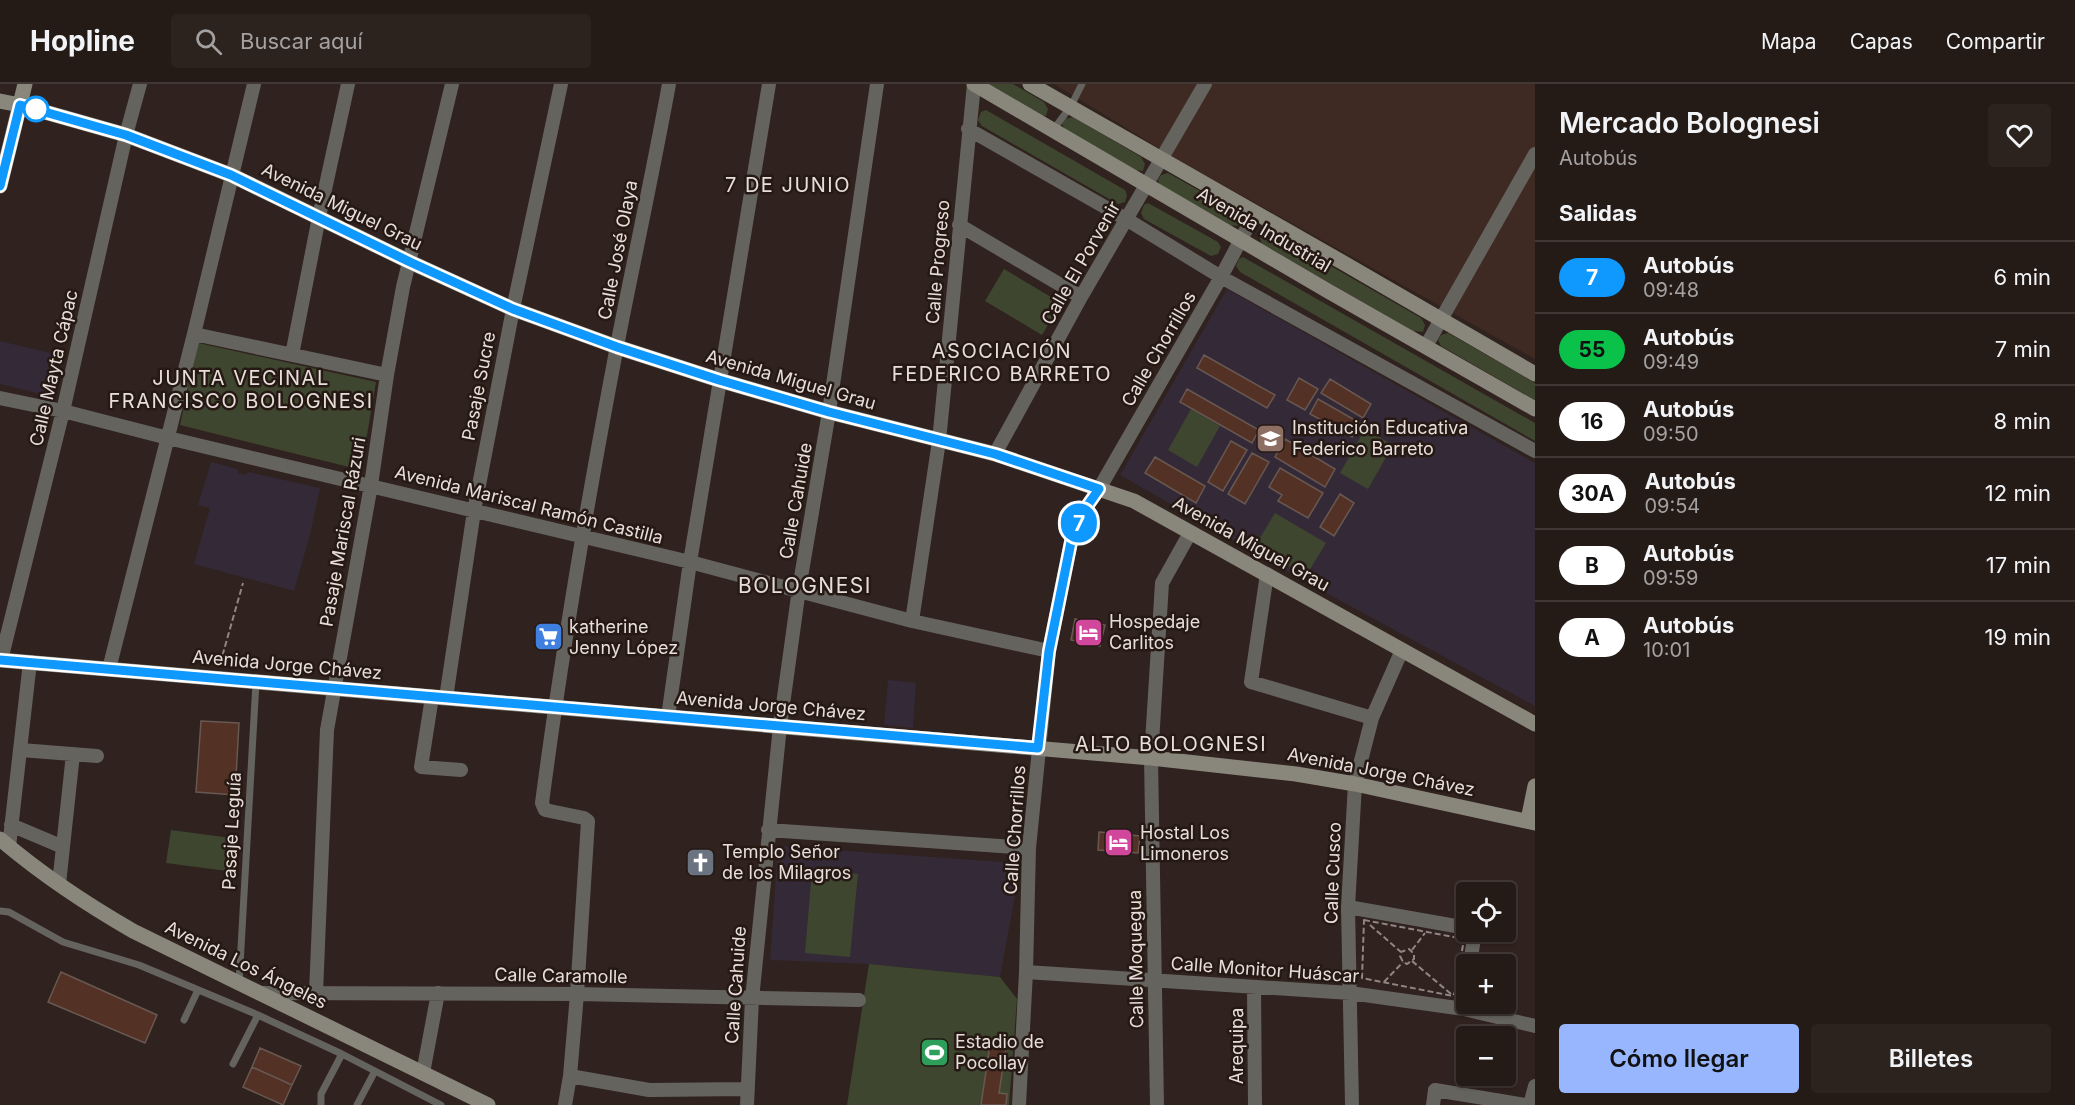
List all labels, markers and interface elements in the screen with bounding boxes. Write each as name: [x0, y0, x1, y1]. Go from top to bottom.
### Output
search box: [171, 14, 591, 68]
text: Hopline: [30, 24, 135, 58]
icon: search: [192, 25, 225, 58]
text: Buscar aquí: [240, 28, 363, 54]
text: Mapa: [1761, 29, 1817, 54]
text: Capas: [1850, 29, 1913, 54]
text: Compartir: [1946, 29, 2045, 54]
unlabelled marker: [23, 96, 49, 122]
button: heart: [1988, 104, 2051, 167]
text: Mercado Bolognesi: [1559, 106, 1820, 140]
text: Autobús: [1559, 146, 1638, 170]
street label: Avenida Miguel Grau: [259, 159, 426, 255]
district label: 7 DE JUNIO: [725, 173, 851, 197]
street label: Calle José Olaya: [594, 178, 641, 321]
street label: Avenida Industrial: [1194, 183, 1335, 276]
street label: Calle El Porvenir: [1037, 197, 1125, 328]
street label: Calle Progreso: [922, 199, 953, 325]
text: Salidas: [1559, 200, 1637, 226]
text: Autobús: [1643, 252, 1734, 278]
text: 6 min: [1994, 264, 2051, 290]
text: 7: [1586, 265, 1598, 290]
text: 09:48: [1643, 278, 1699, 302]
street label: Calle Chorrillos: [1117, 287, 1200, 410]
street label: Calle Mayta Cápac: [25, 288, 82, 448]
text: Autobús: [1643, 324, 1734, 350]
street label: Pasaje Sucre: [458, 330, 499, 442]
text: 7 min: [1995, 336, 2051, 362]
text: 55: [1579, 337, 1605, 362]
district label: ASOCIACIÓN FEDERICO BARRETO: [892, 338, 1112, 386]
street label: Avenida Miguel Grau: [704, 345, 879, 414]
text: 09:49: [1643, 350, 1699, 374]
district label: JUNTA VECINAL FRANCISCO BOLOGNESI: [108, 366, 374, 413]
text: Autobús: [1643, 396, 1734, 422]
text: 8 min: [1994, 408, 2051, 434]
text: 16: [1581, 409, 1603, 434]
place label: Institución Educativa Federico Barreto: [1292, 417, 1468, 459]
school or university icon: Institución Educativa Federico Barreto: [1255, 422, 1287, 454]
text: 09:50: [1643, 422, 1699, 446]
street label: Pasaje Mariscal Rázuri: [315, 436, 370, 628]
street label: Calle Cahuide: [775, 441, 816, 561]
street label: Avenida Mariscal Ramón Castilla: [393, 461, 665, 548]
text: Autobús: [1644, 468, 1736, 494]
text: 12 min: [1985, 480, 2051, 506]
text: 30A: [1571, 481, 1614, 506]
street label: Avenida Miguel Grau: [1169, 492, 1333, 595]
text: 09:54: [1644, 494, 1700, 518]
line badge: 7: [1060, 504, 1098, 542]
text: 7: [1073, 511, 1085, 536]
text: Autobús: [1643, 540, 1734, 566]
text: 17 min: [1986, 552, 2051, 578]
text: B: [1585, 553, 1599, 578]
text: 09:59: [1643, 566, 1698, 590]
district label: BOLOGNESI: [738, 573, 872, 598]
place label: Hospedaje Carlitos: [1109, 611, 1200, 653]
text: Autobús: [1643, 612, 1734, 638]
place label: katherine Jenny López: [569, 616, 678, 658]
hotel icon: Hospedaje Carlitos: [1072, 616, 1104, 648]
supermarket icon: katherine Jenny López: [532, 621, 564, 653]
text: 19 min: [1985, 624, 2051, 650]
text: A: [1584, 625, 1600, 650]
text: 10:01: [1643, 638, 1690, 662]
street label: Avenida Jorge Chávez: [191, 646, 383, 683]
street label: Avenida Jorge Chávez: [675, 687, 867, 724]
district label: ALTO BOLOGNESI: [1075, 732, 1267, 756]
street label: Avenida Jorge Chávez: [1286, 743, 1477, 800]
street label: Calle Chorrillos: [1000, 765, 1029, 895]
street label: Pasaje Leguía: [218, 772, 245, 890]
place label: Hostal Los Limoneros: [1140, 822, 1230, 864]
street label: Calle Cusco: [1320, 822, 1345, 924]
hotel icon: Hostal Los Limoneros: [1103, 827, 1135, 859]
place label: Templo Señor de los Milagros: [722, 841, 851, 883]
church icon: Templo Señor de los Milagros: [685, 846, 717, 878]
map controls: [1456, 882, 1516, 1086]
button: locate: [1456, 882, 1516, 942]
street label: Calle Moquegua: [1124, 890, 1147, 1028]
street label: Avenida Los Ángeles: [162, 915, 331, 1013]
street label: Calle Cahuide: [721, 925, 750, 1045]
street label: Calle Monitor Huáscar: [1170, 952, 1360, 987]
button: +: [1456, 954, 1516, 1014]
street label: Calle Caramolle: [494, 964, 628, 987]
street label: Arequipa: [1226, 1008, 1247, 1084]
button: Cómo llegar: [1559, 1024, 1799, 1093]
button: Billetes: [1811, 1024, 2051, 1093]
button: −: [1456, 1026, 1516, 1086]
place label: Estadio de Pocollay: [955, 1031, 1044, 1073]
sports icon: Estadio de Pocollay: [918, 1036, 950, 1068]

